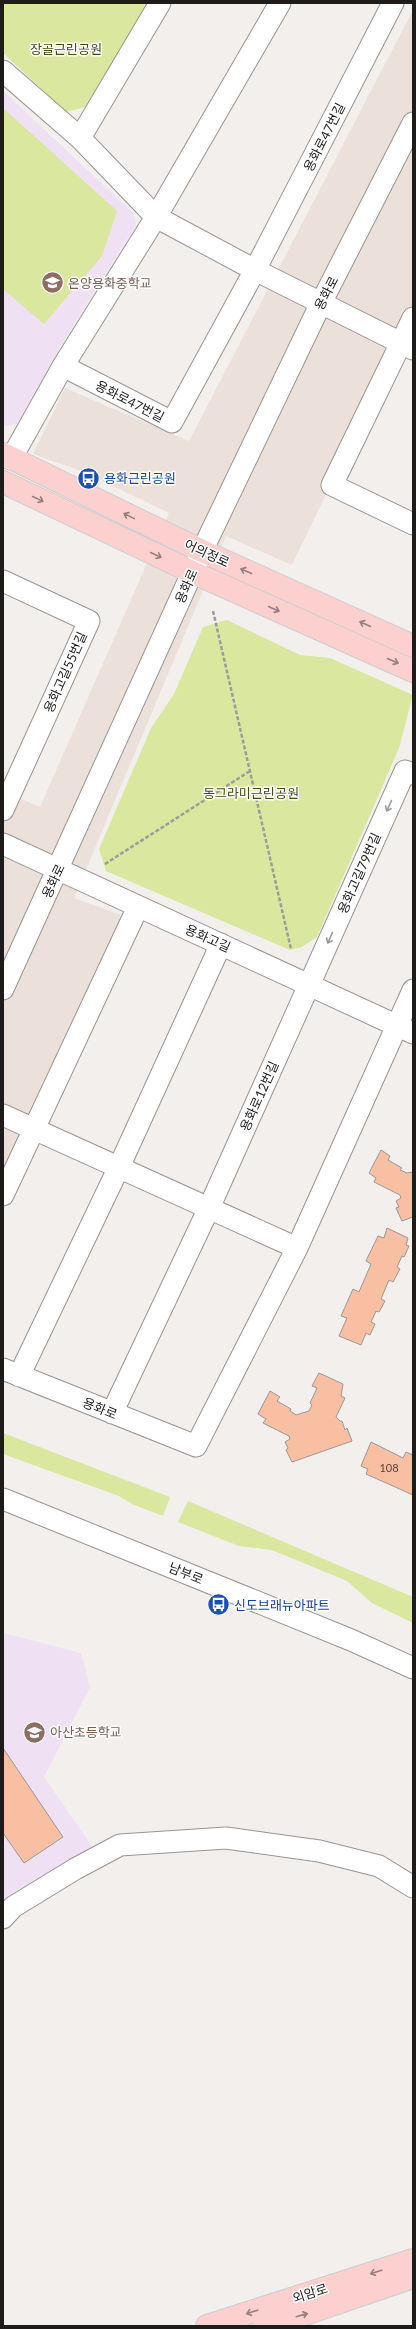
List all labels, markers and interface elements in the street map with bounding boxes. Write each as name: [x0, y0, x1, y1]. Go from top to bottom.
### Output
park label: 장골근린공원: [30, 41, 102, 57]
street label: 용화로47번길: [300, 100, 348, 174]
school or university icon: 온양용화중학교: [39, 270, 65, 296]
street label: 용화로: [311, 273, 341, 313]
place label: 온양용화중학교: [68, 275, 152, 291]
street label: 용화로47번길: [93, 377, 167, 425]
bus stop icon: 용화근린공원: [75, 465, 101, 491]
place label: 용화근린공원: [104, 470, 176, 486]
one-way arrow: [32, 496, 44, 503]
one-way arrow: [123, 512, 135, 519]
street label: 어의정로: [182, 536, 232, 570]
one-way arrow: [149, 552, 161, 559]
street label: 용화로: [171, 566, 201, 606]
one-way arrow: [241, 567, 253, 574]
one-way arrow: [267, 605, 279, 613]
one-way arrow: [359, 620, 371, 628]
street label: 용화고길55번길: [40, 629, 90, 715]
one-way arrow: [386, 658, 398, 666]
park label: 동그라미근린공원: [203, 785, 299, 801]
one-way arrow: [385, 800, 392, 812]
street label: 용화고길79번길: [334, 830, 384, 916]
street label: 용화로: [38, 861, 68, 901]
street label: 용화고길: [183, 921, 233, 955]
one-way arrow: [326, 931, 333, 943]
street label: 용화로12번길: [236, 1059, 282, 1133]
street label: 용화로: [80, 1394, 120, 1422]
house number: 108: [379, 1461, 399, 1474]
street label: 남부로: [166, 1559, 206, 1587]
bus stop icon: 신도브래뉴아파트: [206, 1592, 232, 1618]
place label: 신도브래뉴아파트: [234, 1597, 330, 1613]
school or university icon: 아산초등학교: [22, 1719, 48, 1745]
place label: 아산초등학교: [50, 1724, 122, 1740]
one-way arrow: [370, 2269, 382, 2277]
street label: 외암로: [290, 2280, 330, 2306]
one-way arrow: [246, 2309, 259, 2316]
one-way arrow: [295, 2311, 308, 2318]

